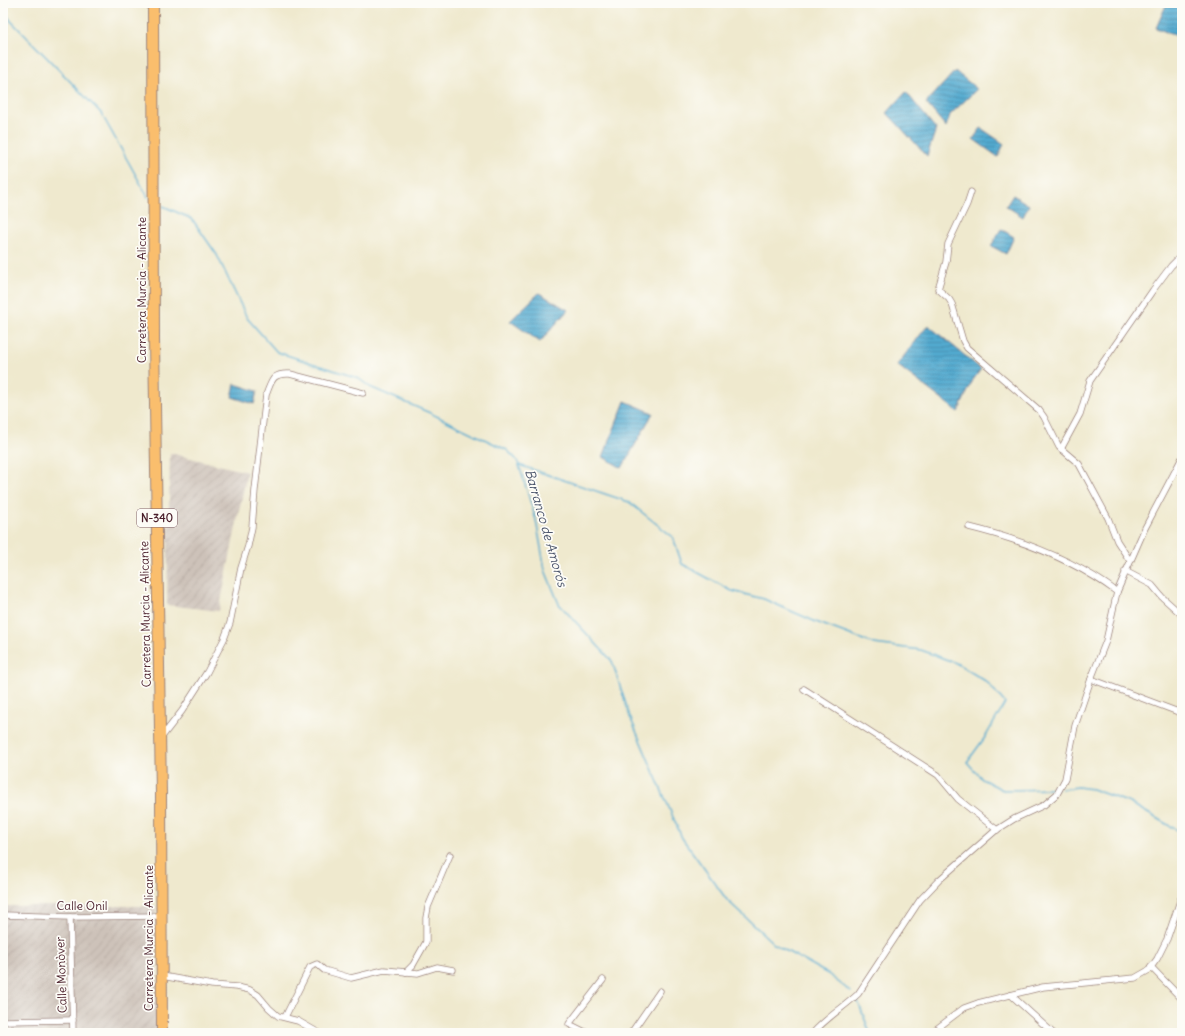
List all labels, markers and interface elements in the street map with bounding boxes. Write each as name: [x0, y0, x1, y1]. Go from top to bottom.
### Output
street label: Carretera Murcia - Alicante: [134, 217, 149, 363]
water label: Barranco de Amorós: [521, 467, 571, 590]
road number: N-340: [137, 509, 177, 527]
street label: Carretera Murcia - Alicante: [136, 541, 154, 687]
street label: Carretera Murcia - Alicante: [141, 865, 156, 1011]
street label: Calle Onil: [57, 898, 107, 913]
street label: Calle Monòver: [52, 936, 70, 1014]

